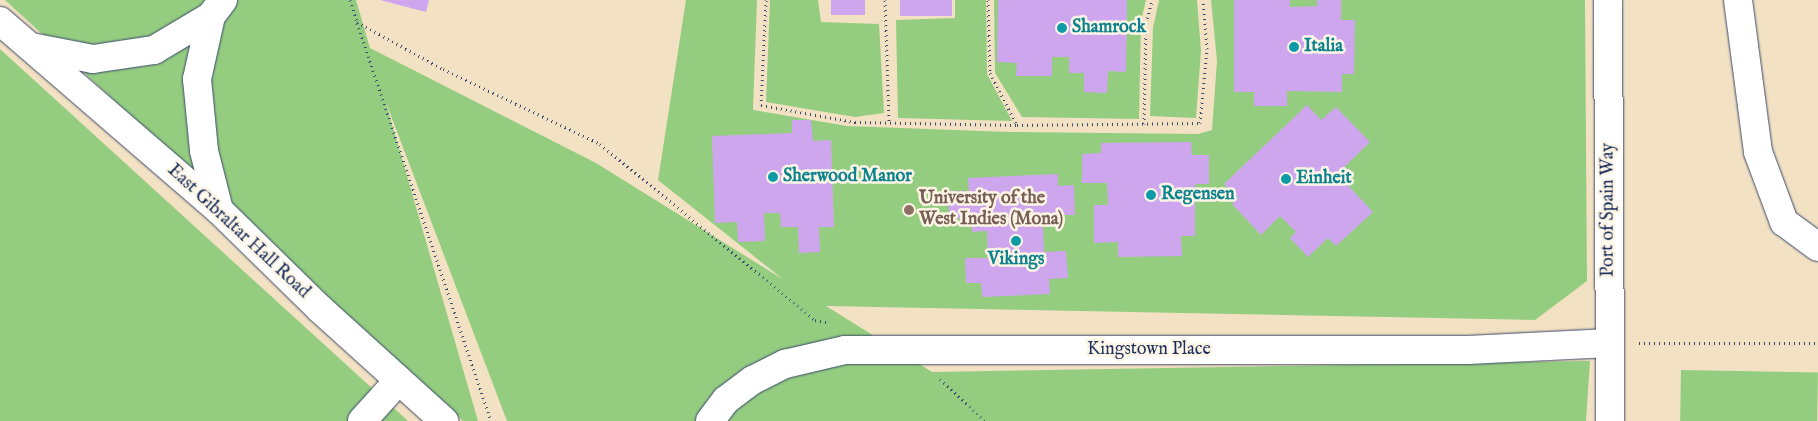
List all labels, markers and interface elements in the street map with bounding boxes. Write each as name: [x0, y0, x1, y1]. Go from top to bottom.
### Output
place label: Shamrock: [1072, 17, 1146, 39]
marker: Shamrock: [1056, 22, 1068, 34]
place label: Italia: [1304, 36, 1343, 58]
marker: Italia: [1288, 41, 1300, 53]
street label: Port of Spain Way: [1598, 143, 1620, 277]
street label: East Gibraltar Hall Road: [162, 160, 314, 304]
place label: Sherwood Manor: [783, 166, 912, 188]
place label: Einheit: [1296, 168, 1352, 190]
marker: Sherwood Manor: [767, 171, 779, 183]
marker: Einheit: [1280, 173, 1292, 185]
place label: Regensen: [1161, 184, 1235, 206]
place label: University of the West Indies (Mona): [919, 189, 1063, 232]
marker: Regensen: [1145, 189, 1157, 201]
marker: University of the West Indies (Mona): [903, 204, 915, 216]
marker: Vikings: [1010, 235, 1022, 247]
place label: Vikings: [988, 249, 1044, 271]
street label: Kingstown Place: [1087, 339, 1211, 361]

